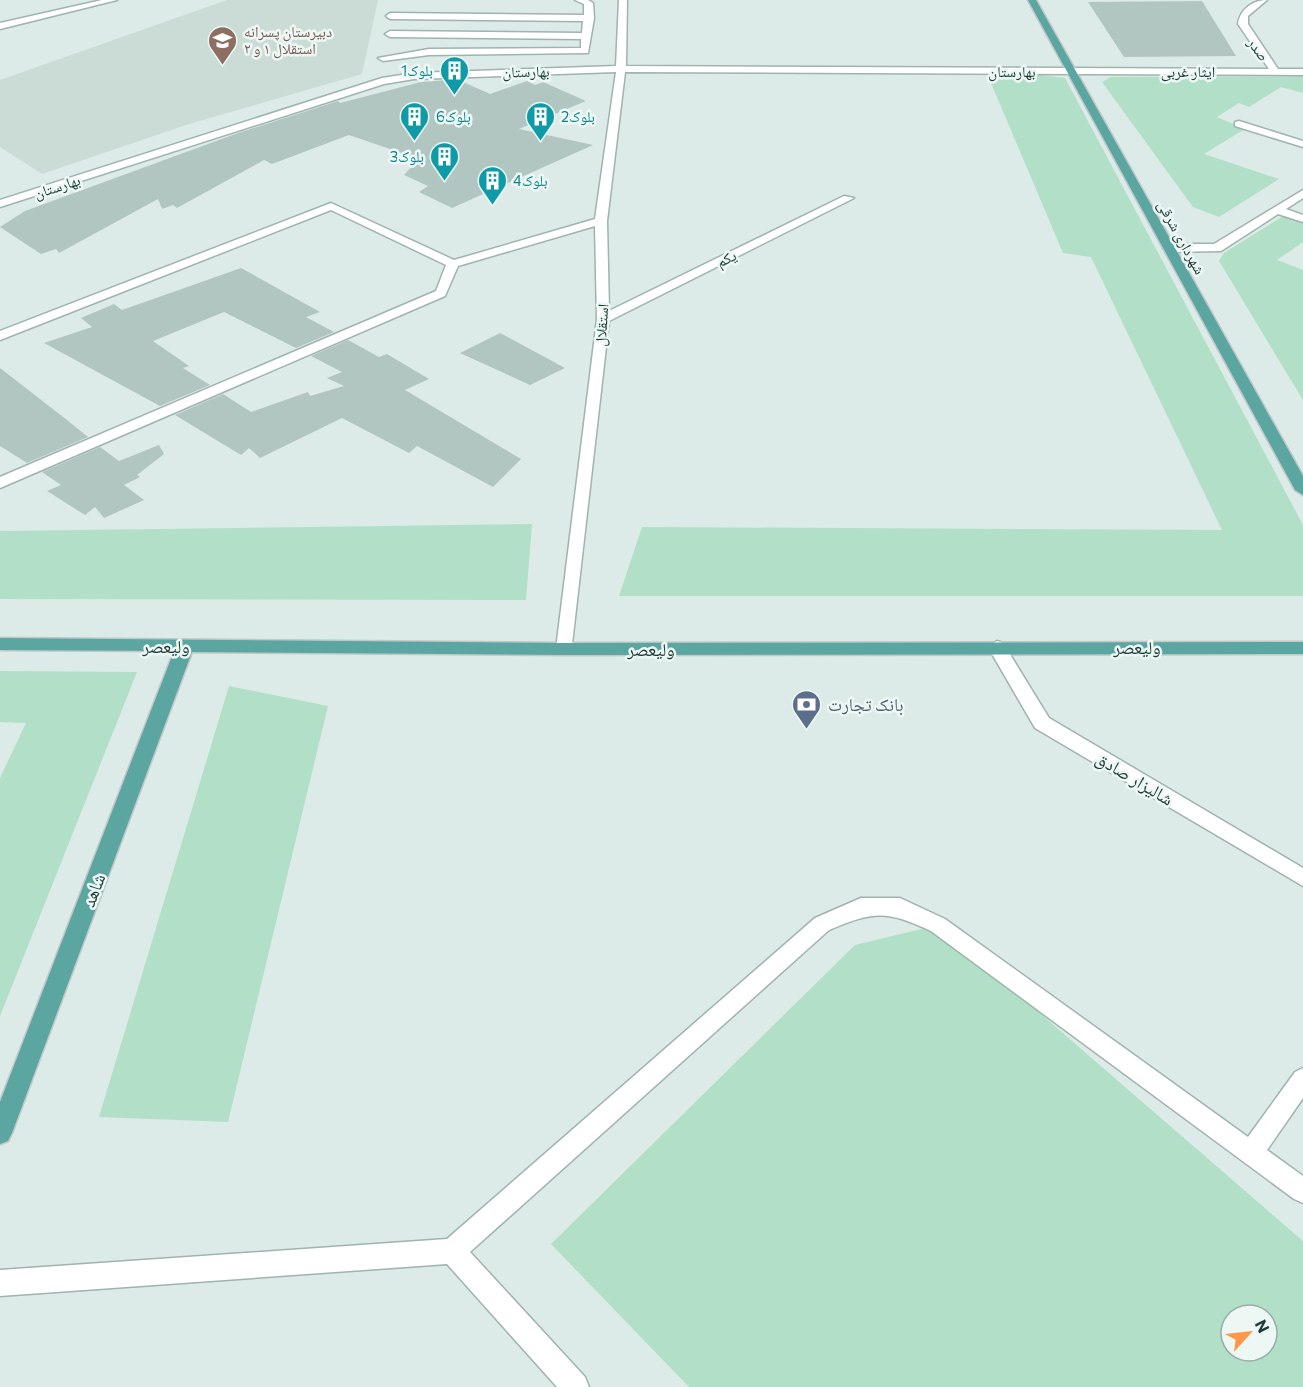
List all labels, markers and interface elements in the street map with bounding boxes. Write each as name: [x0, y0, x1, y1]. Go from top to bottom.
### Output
place label: دبیرستان پسرانه استقلال ۱ و ۲: [244, 22, 332, 59]
school or university icon: دبیرستان پسرانه استقلال ۱ و ۲: [207, 24, 239, 66]
street label: صدر: [1243, 33, 1274, 65]
building icon: بلوک1: [438, 54, 470, 96]
place label: بلوک1: [401, 61, 433, 80]
street label: بهارستان: [502, 62, 550, 82]
street label: بهارستان: [988, 62, 1036, 82]
street label: ایثار غربی: [1161, 62, 1215, 82]
building icon: بلوک6: [399, 100, 431, 142]
building icon: بلوک2: [524, 100, 556, 142]
place label: بلوک6: [436, 107, 471, 126]
place label: بلوک2: [561, 107, 595, 126]
building icon: بلوک3: [429, 140, 461, 182]
place label: بلوک3: [390, 147, 424, 166]
building icon: بلوک4: [476, 164, 508, 206]
street label: بهارستان: [32, 170, 83, 204]
place label: بلوک4: [513, 171, 548, 190]
street label: شهرداری شرقی: [1153, 197, 1210, 278]
street label: یکم: [713, 245, 740, 272]
street label: استقلال: [591, 303, 613, 347]
street label: ولیعصر: [141, 635, 190, 657]
street label: ولیعصر: [1112, 636, 1161, 658]
street label: ولیعصر: [626, 638, 675, 660]
bank icon: بانک تجارت: [791, 688, 823, 730]
place label: بانک تجارت: [828, 693, 903, 716]
street label: شالیزار صادق: [1092, 746, 1178, 811]
street label: شاهد: [77, 870, 109, 910]
north arrow: [1219, 1303, 1279, 1363]
text: N: [1252, 1316, 1274, 1336]

